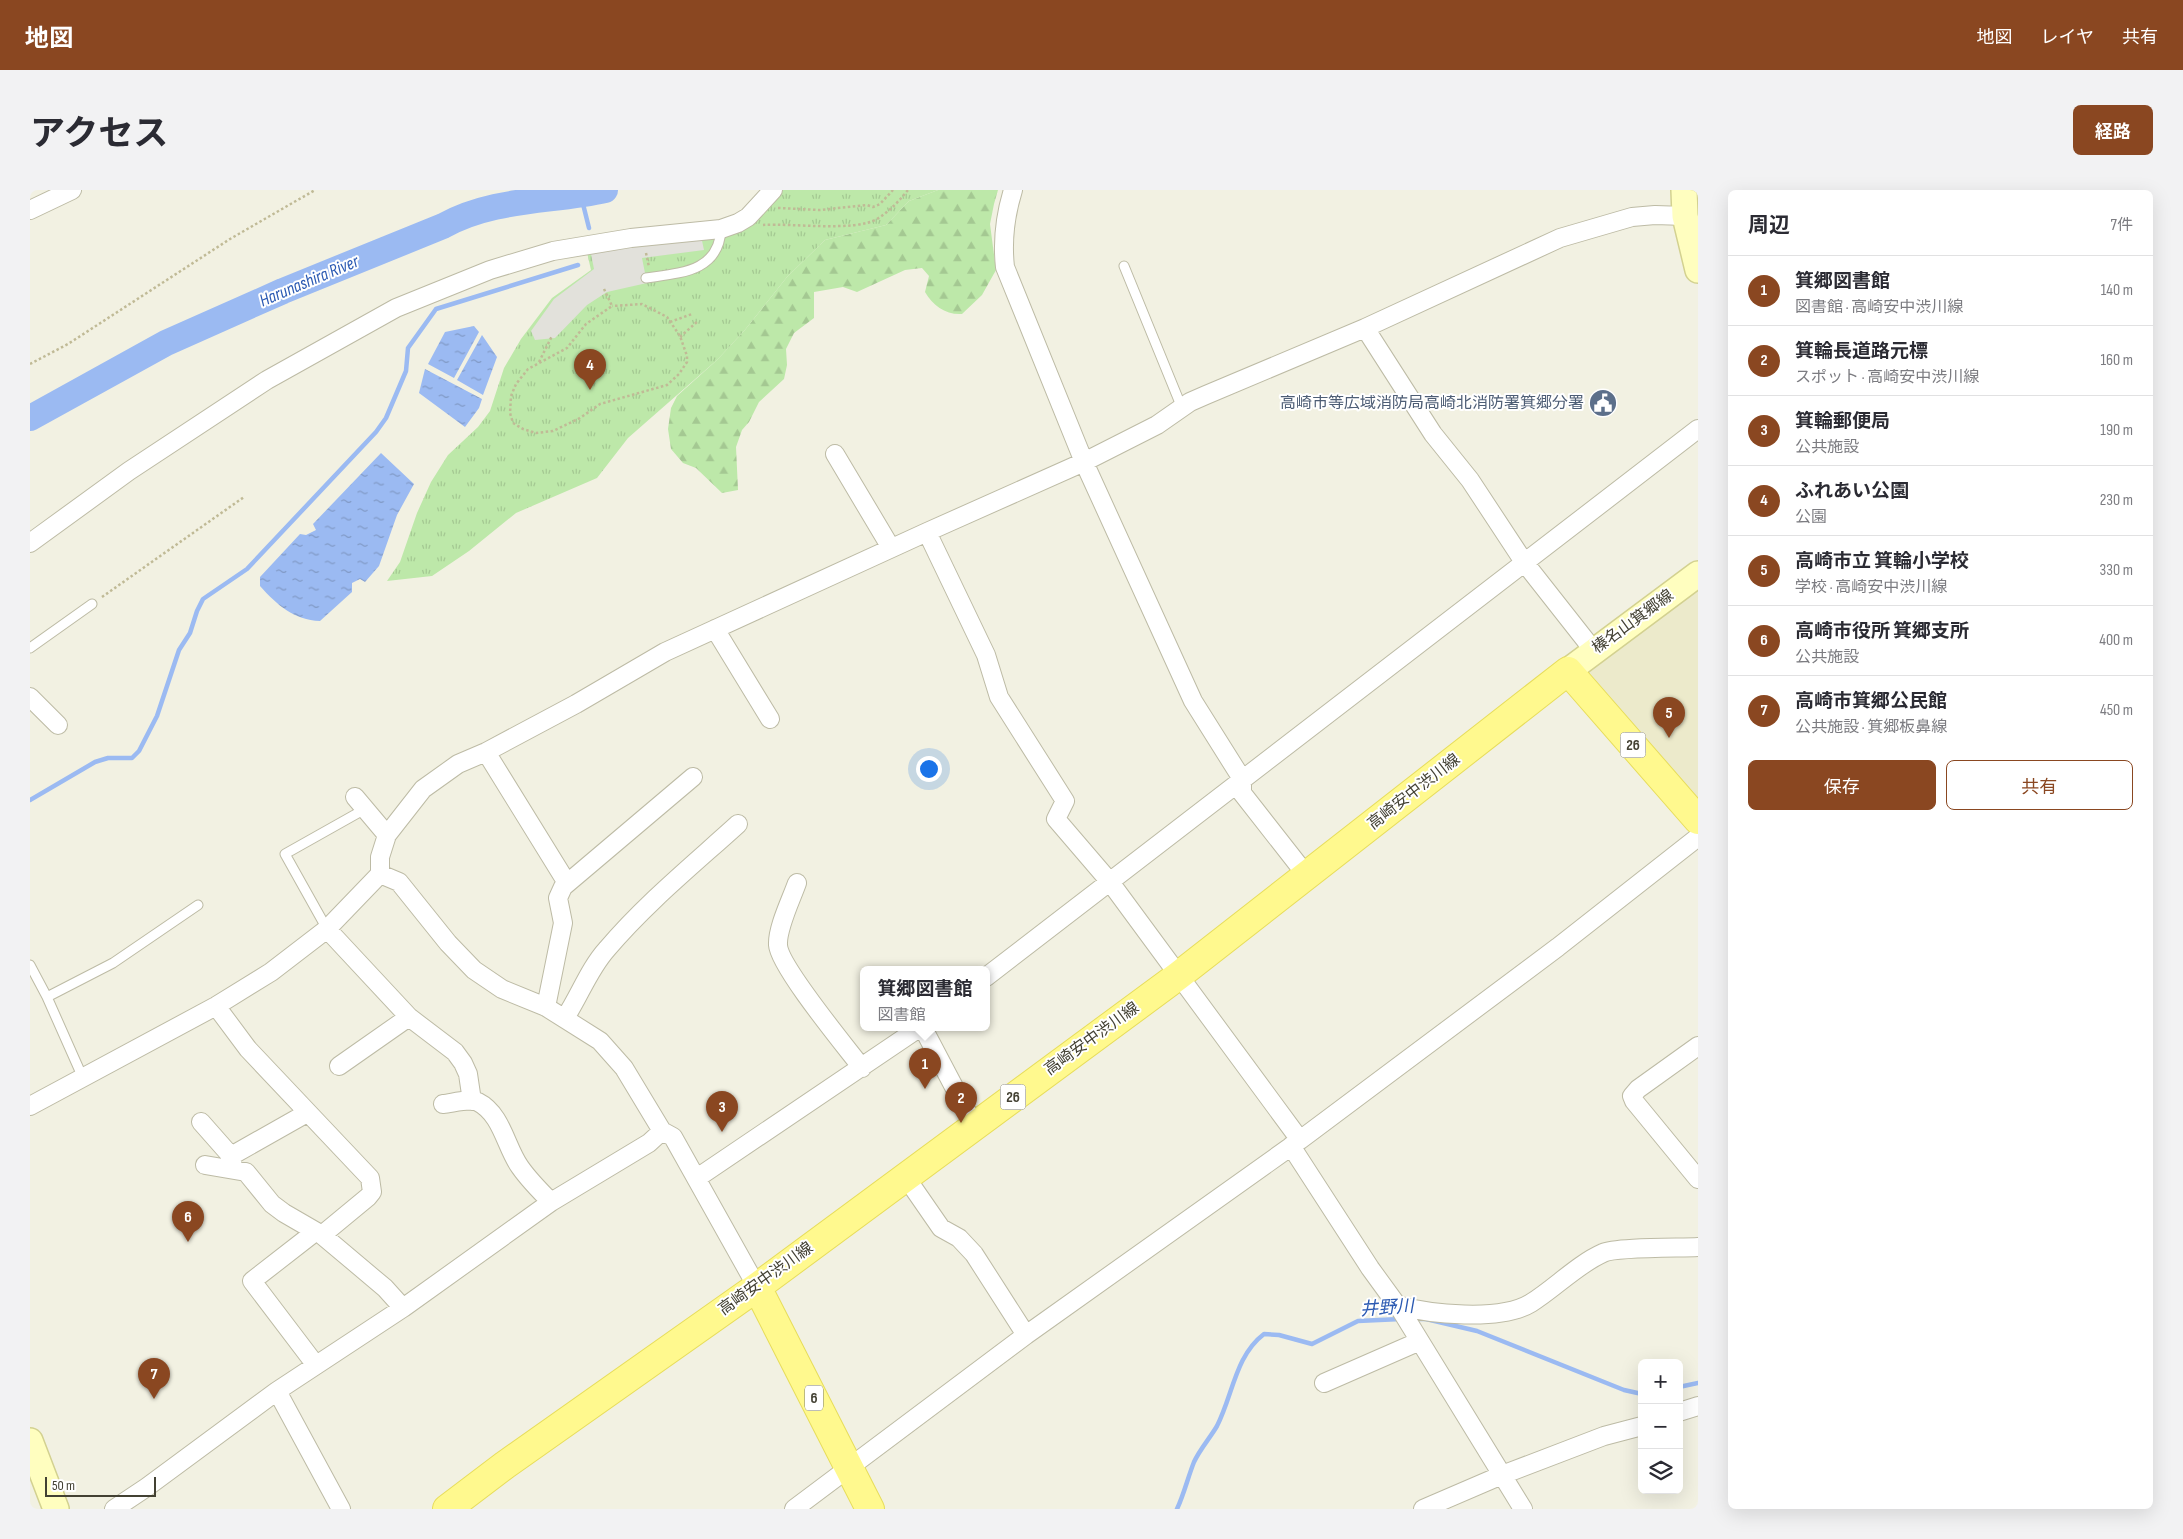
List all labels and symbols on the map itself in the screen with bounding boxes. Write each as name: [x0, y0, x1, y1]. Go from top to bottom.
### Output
water label: Harunashira River: [256, 250, 363, 311]
pin: 4: [574, 349, 606, 390]
public building icon: 高崎市等広域消防局高崎北消防署箕郷分署: [1588, 388, 1618, 418]
place label: 高崎市等広域消防局高崎北消防署箕郷分署: [1280, 394, 1584, 413]
street label: 榛名山箕郷線: [1589, 586, 1677, 658]
pin: 5: [1653, 697, 1685, 738]
road number: 26: [1620, 732, 1646, 758]
street label: 高崎安中渋川線: [1364, 750, 1464, 834]
your location: [916, 756, 942, 782]
street label: 高崎安中渋川線: [1041, 998, 1143, 1080]
pin: 1: [909, 1048, 941, 1089]
pin: 2: [945, 1082, 977, 1123]
road number: 26: [1000, 1084, 1026, 1110]
pin: 3: [706, 1091, 738, 1132]
pin: 6: [172, 1201, 204, 1242]
street label: 高崎安中渋川線: [715, 1238, 817, 1320]
water label: 井野川: [1359, 1296, 1417, 1320]
pin: 7: [138, 1358, 170, 1399]
road number: 6: [805, 1386, 823, 1410]
scale bar: [45, 1474, 156, 1497]

